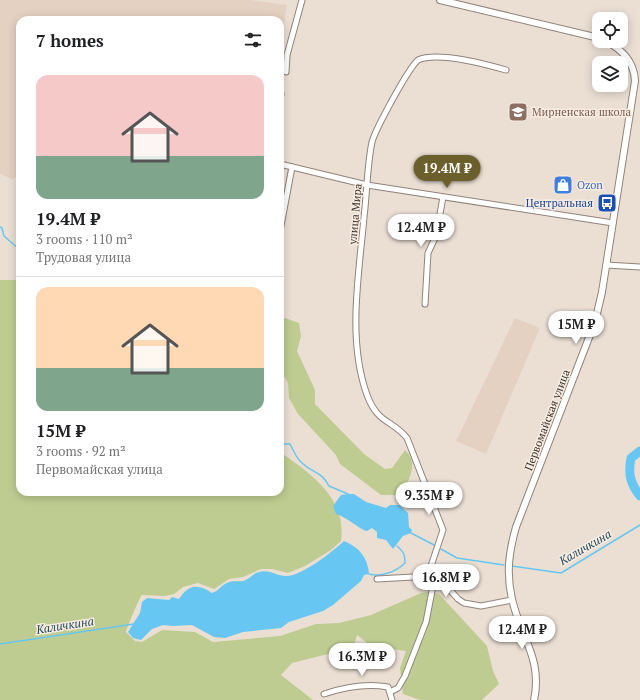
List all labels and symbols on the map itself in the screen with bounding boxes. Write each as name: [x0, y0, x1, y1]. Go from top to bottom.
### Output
school or university icon: Мирненская школа: [507, 101, 529, 123]
place label: Мирненская школа: [532, 105, 631, 119]
pin: 19.4M ₽: [410, 155, 484, 189]
shop icon: Ozon: [552, 174, 574, 196]
place label: Ozon: [577, 178, 603, 192]
street label: улица Мира: [345, 183, 365, 246]
bus stop icon: Центральная: [596, 192, 618, 214]
place label: Центральная: [526, 196, 593, 210]
pin: 12.4M ₽: [384, 214, 458, 248]
pin: 15M ₽: [548, 311, 604, 345]
street label: Первомайская улица: [521, 367, 573, 473]
pin: 9.35M ₽: [392, 482, 466, 516]
water label: Каличкина: [555, 526, 614, 568]
pin: 16.8M ₽: [409, 564, 483, 598]
water label: Каличкина: [34, 613, 95, 637]
pin: 12.4M ₽: [485, 616, 559, 650]
pin: 16.3M ₽: [325, 643, 399, 677]

